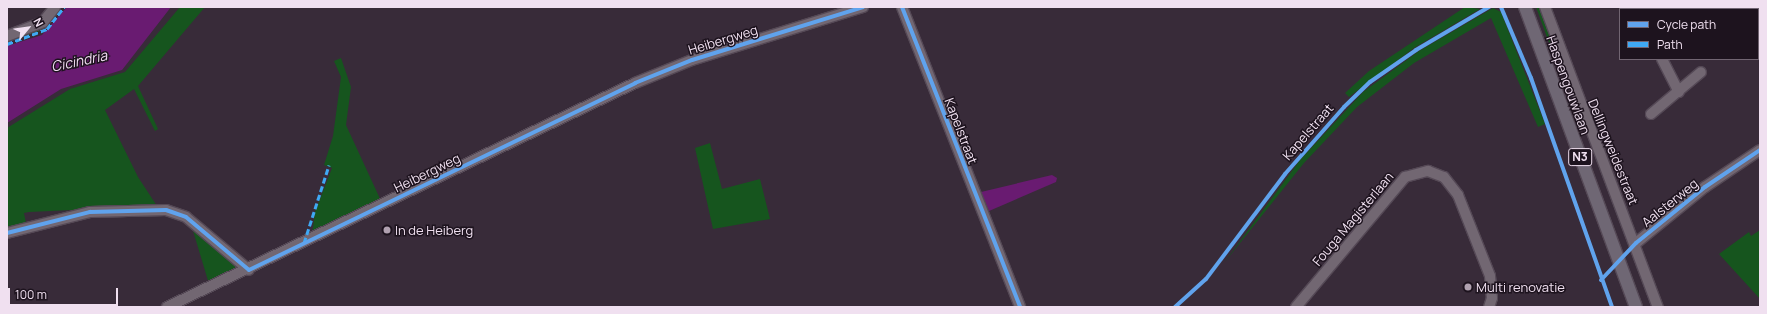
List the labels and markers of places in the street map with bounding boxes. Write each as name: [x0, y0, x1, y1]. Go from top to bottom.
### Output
place label: In de Heiberg: [395, 222, 473, 238]
marker: In de Heiberg: [382, 225, 392, 235]
place label: Multi renovatie: [1476, 279, 1565, 295]
marker: Multi renovatie: [1463, 282, 1473, 292]

